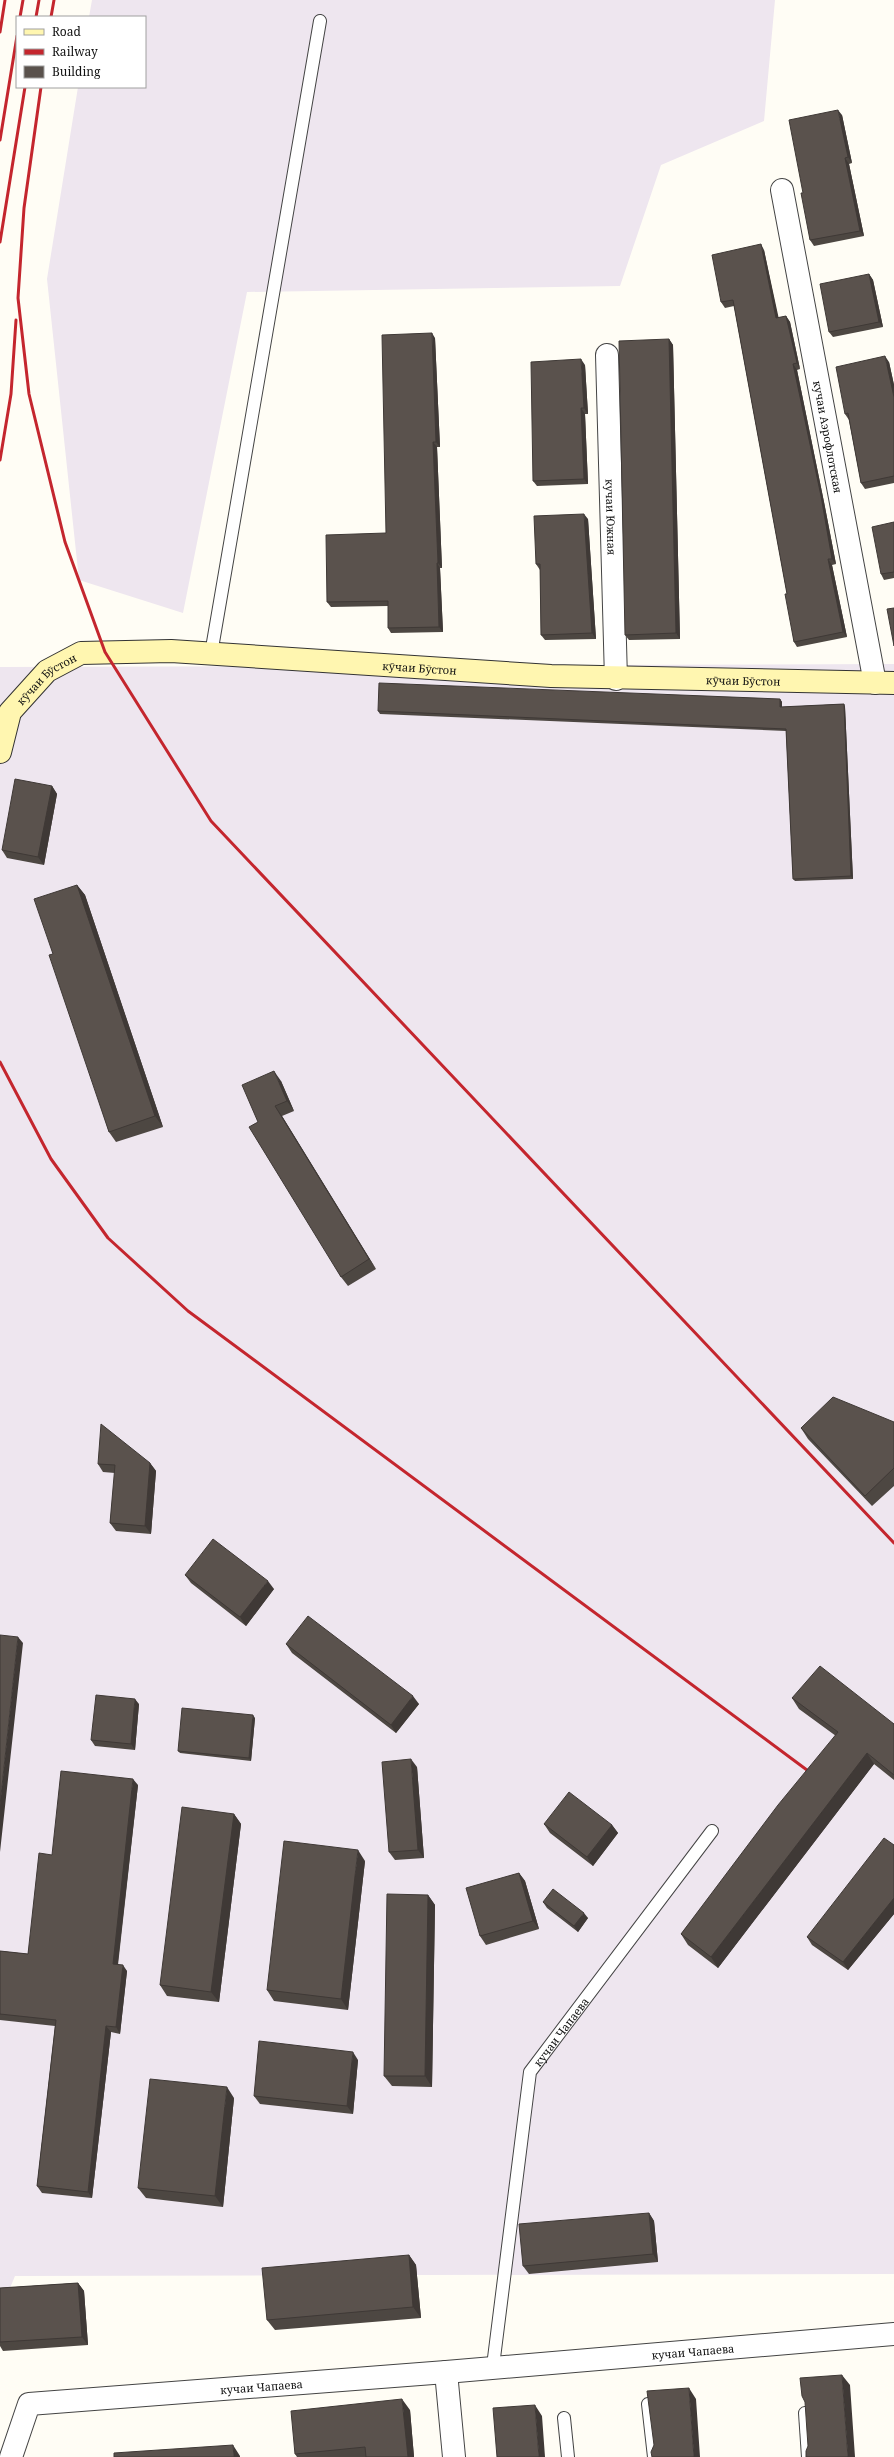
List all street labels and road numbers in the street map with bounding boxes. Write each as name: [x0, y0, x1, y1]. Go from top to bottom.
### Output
street label: кучаи Аэрофлотская: [811, 379, 846, 494]
street label: кучаи Южная: [603, 479, 620, 555]
street label: кӯчаи Бӯстон: [13, 650, 79, 708]
street label: кӯчаи Бӯстон: [382, 657, 457, 677]
street label: кӯчаи Бӯстон: [706, 672, 781, 688]
street label: кучаи Чапаева: [530, 1994, 591, 2069]
street label: кучаи Чапаева: [651, 2340, 735, 2362]
street label: кучаи Чапаева: [220, 2376, 303, 2397]

